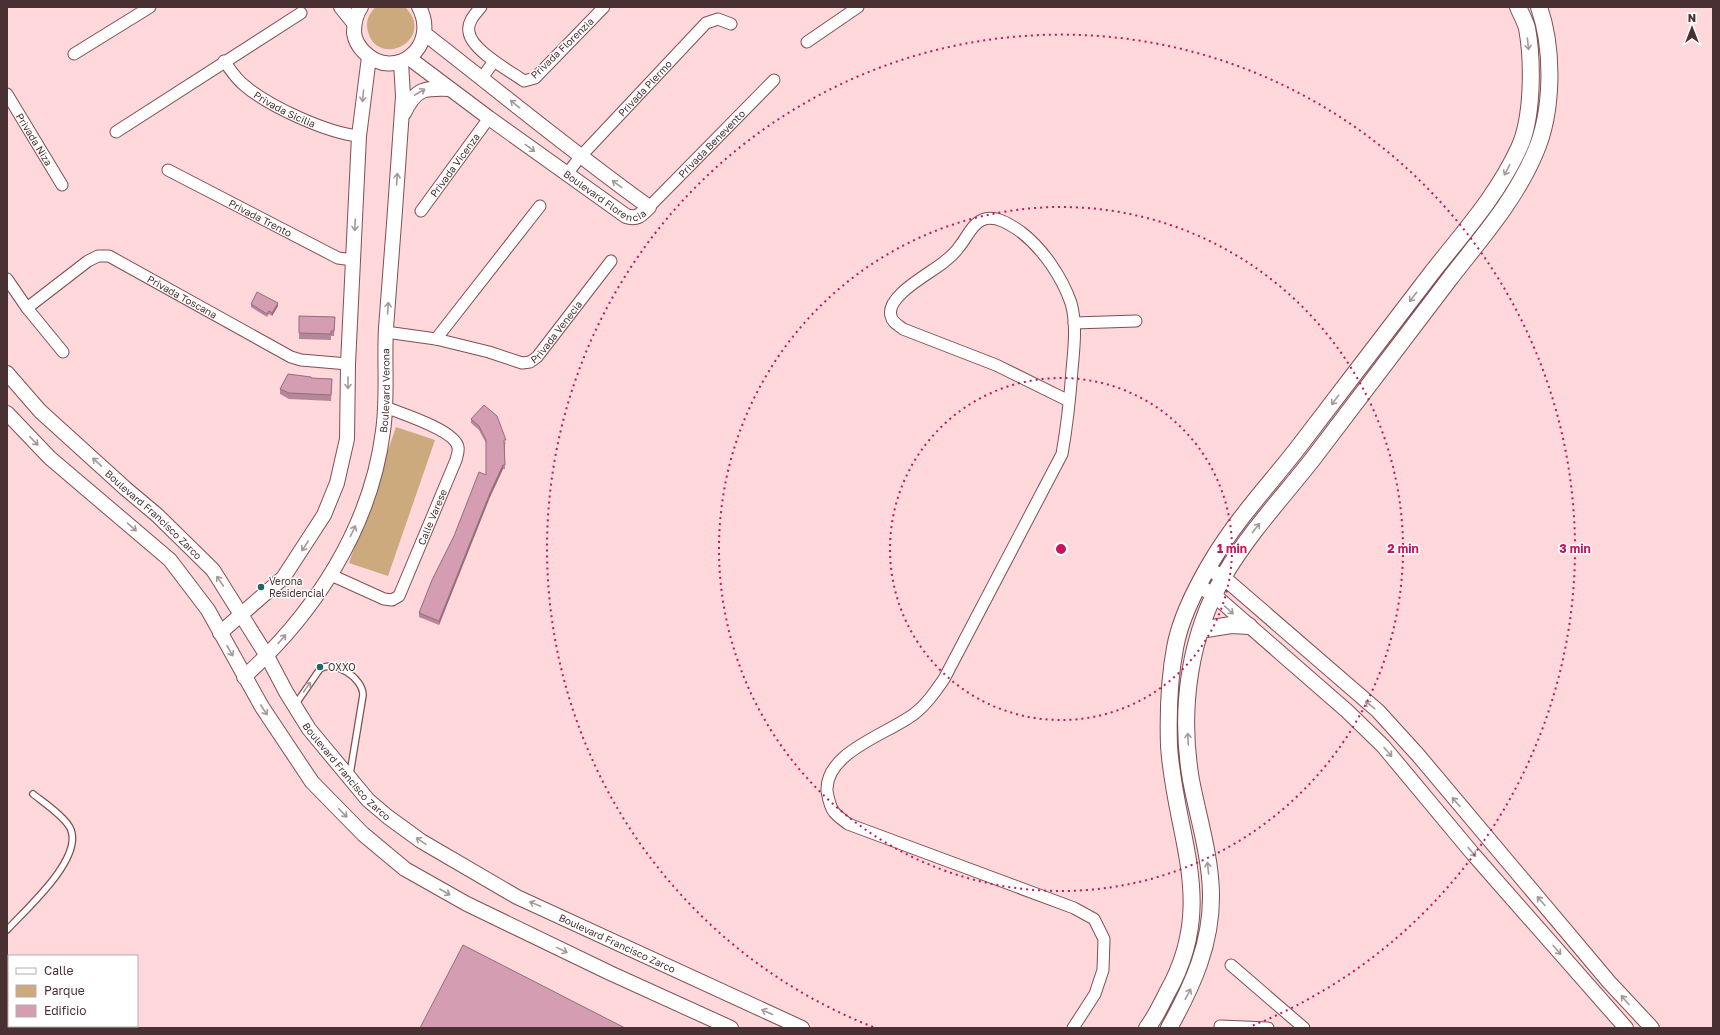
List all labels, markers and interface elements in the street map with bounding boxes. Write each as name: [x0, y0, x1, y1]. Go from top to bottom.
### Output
north arrow: [1672, 8, 1712, 48]
text: N: [1688, 11, 1696, 24]
street label: Privada Florenzia: [528, 15, 596, 81]
one-way arrow: [1525, 37, 1532, 50]
street label: Privada Plermo: [616, 57, 674, 119]
street label: Privada Sicilia: [252, 88, 317, 130]
one-way arrow: [414, 88, 426, 96]
one-way arrow: [360, 89, 367, 102]
one-way arrow: [509, 100, 520, 109]
street label: Privada Benevento: [676, 107, 747, 180]
street label: Privada Niza: [14, 111, 55, 168]
street label: Privada Vicenza: [427, 131, 482, 199]
one-way arrow: [525, 144, 536, 152]
one-way arrow: [1503, 164, 1511, 176]
street label: Boulevard Florencia: [561, 167, 648, 223]
one-way arrow: [394, 173, 401, 186]
one-way arrow: [612, 180, 623, 188]
street label: Privada Trento: [227, 197, 294, 239]
one-way arrow: [351, 218, 358, 231]
street label: Privada Toscana: [145, 273, 219, 321]
one-way arrow: [1409, 291, 1418, 302]
street label: Privada Venecia: [528, 298, 584, 366]
one-way arrow: [384, 302, 391, 315]
street label: Boulevard Verona: [377, 348, 392, 434]
one-way arrow: [344, 376, 352, 389]
one-way arrow: [1330, 394, 1339, 405]
one-way arrow: [29, 436, 39, 446]
one-way arrow: [92, 457, 102, 467]
street label: Boulevard Francisco Zarco: [103, 467, 204, 562]
street label: Calle Varese: [415, 487, 449, 547]
one-way arrow: [126, 522, 137, 531]
one-way arrow: [1251, 522, 1260, 533]
one-way arrow: [350, 525, 357, 537]
one-way arrow: [301, 540, 309, 551]
text: 1 min: [1217, 541, 1247, 556]
text: 2 min: [1387, 541, 1419, 556]
text: 3 min: [1559, 541, 1591, 556]
centre of rings: [1054, 542, 1068, 556]
place label: Verona Residencial: [269, 575, 325, 599]
one-way arrow: [216, 576, 224, 587]
marker: Verona Residencial: [256, 582, 266, 592]
one-way arrow: [1224, 605, 1234, 614]
one-way arrow: [277, 634, 286, 644]
one-way arrow: [227, 645, 234, 657]
place label: OXXO: [328, 661, 356, 673]
marker: OXXO: [315, 662, 325, 672]
one-way arrow: [303, 682, 311, 693]
one-way arrow: [1365, 701, 1376, 709]
one-way arrow: [260, 704, 268, 715]
street label: Boulevard Francisco Zarco: [300, 720, 393, 823]
one-way arrow: [1184, 733, 1191, 746]
one-way arrow: [1384, 747, 1393, 758]
one-way arrow: [1452, 797, 1461, 808]
one-way arrow: [338, 808, 348, 818]
one-way arrow: [416, 837, 427, 845]
one-way arrow: [1467, 847, 1476, 857]
one-way arrow: [1204, 862, 1212, 875]
one-way arrow: [439, 888, 451, 896]
one-way arrow: [1537, 895, 1546, 906]
one-way arrow: [529, 900, 541, 908]
street label: Boulevard Francisco Zarco: [557, 911, 677, 975]
one-way arrow: [1552, 945, 1561, 956]
one-way arrow: [555, 947, 567, 954]
legend: [8, 955, 138, 1027]
text: Calle: [44, 963, 74, 978]
text: Parque: [44, 983, 85, 998]
one-way arrow: [1184, 988, 1192, 1000]
one-way arrow: [1620, 995, 1630, 1005]
text: Edificio: [44, 1003, 86, 1018]
one-way arrow: [761, 1008, 773, 1015]

